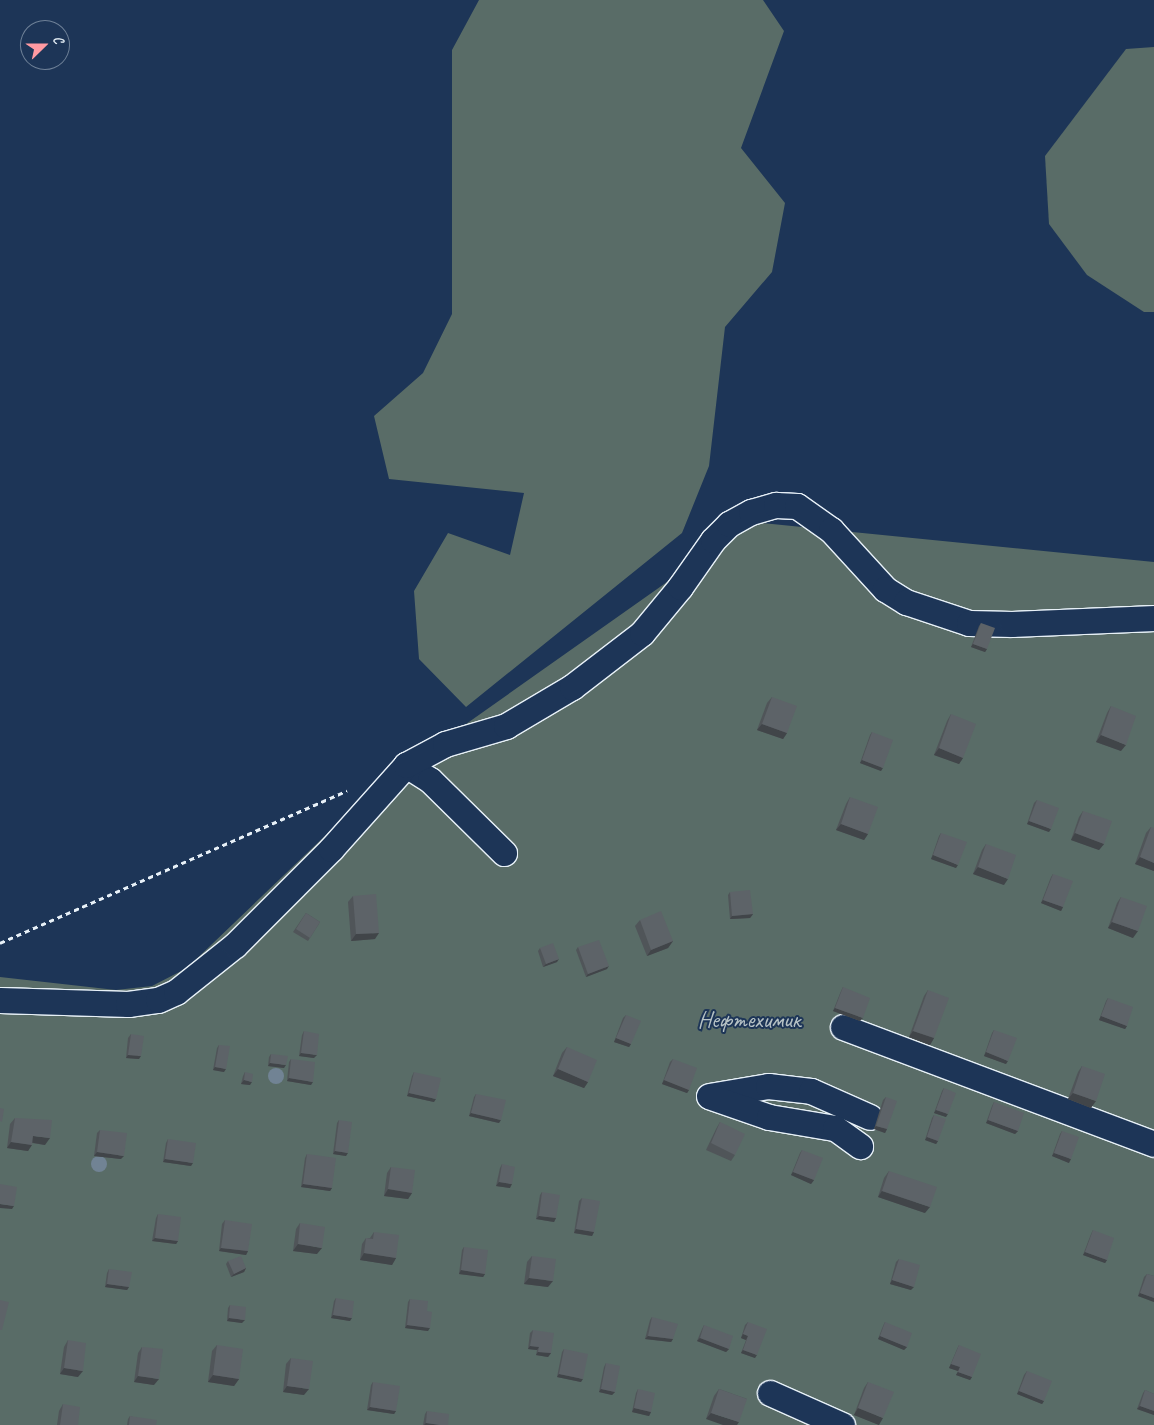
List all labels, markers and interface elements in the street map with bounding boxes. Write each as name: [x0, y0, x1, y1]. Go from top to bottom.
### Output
north arrow: [20, 20, 70, 70]
text: С: [49, 33, 68, 46]
park label: Нефтехимик: [697, 1006, 801, 1034]

